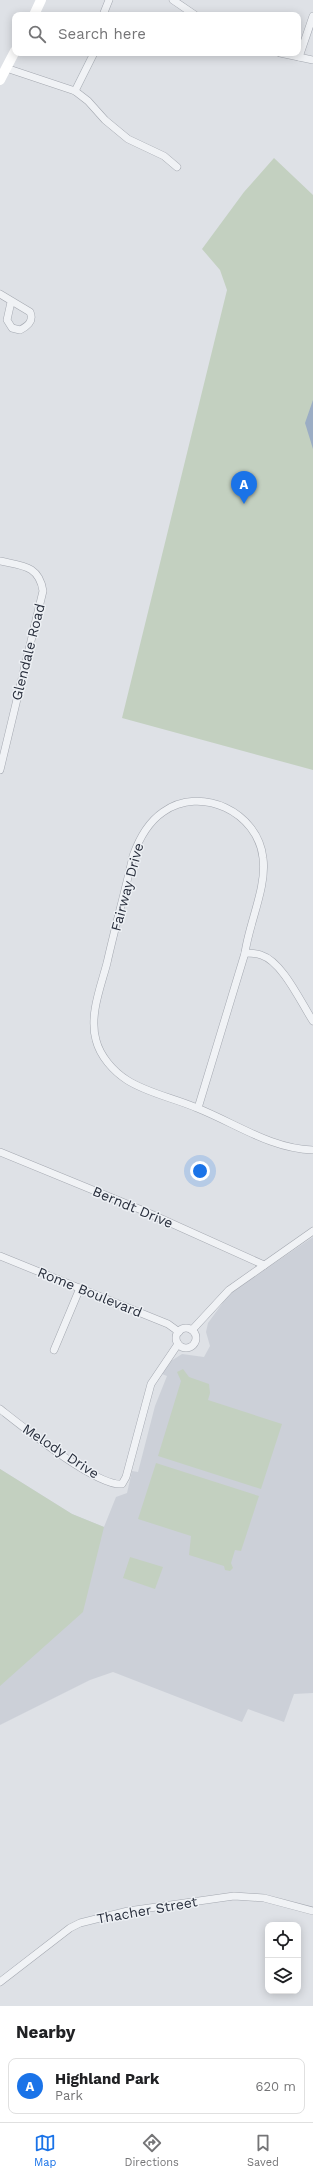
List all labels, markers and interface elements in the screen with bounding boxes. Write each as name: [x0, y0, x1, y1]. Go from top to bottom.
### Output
search box: [12, 12, 301, 56]
icon: search: [26, 23, 48, 45]
text: Search here: [58, 25, 146, 43]
pin: A: [231, 471, 257, 504]
street label: Glendale Road: [8, 602, 48, 702]
street label: Fairway Drive: [108, 841, 146, 933]
your location: [190, 1161, 210, 1181]
street label: Berndt Drive: [90, 1183, 176, 1231]
street label: Rome Boulevard: [35, 1264, 145, 1320]
street label: Melody Drive: [20, 1420, 102, 1482]
street label: Thacher Street: [96, 1893, 199, 1927]
map controls: [265, 1922, 301, 1994]
button: locate: [265, 1922, 301, 1958]
button: layers: [265, 1958, 301, 1994]
text: Nearby: [16, 2022, 75, 2042]
text: Highland Park: [55, 2070, 159, 2088]
text: A: [26, 2079, 34, 2094]
text: 620 m: [256, 2079, 296, 2094]
text: Park: [55, 2088, 83, 2103]
tab: Map: [34, 2132, 56, 2169]
tab: Directions: [125, 2132, 179, 2169]
tab: Saved: [247, 2132, 279, 2169]

